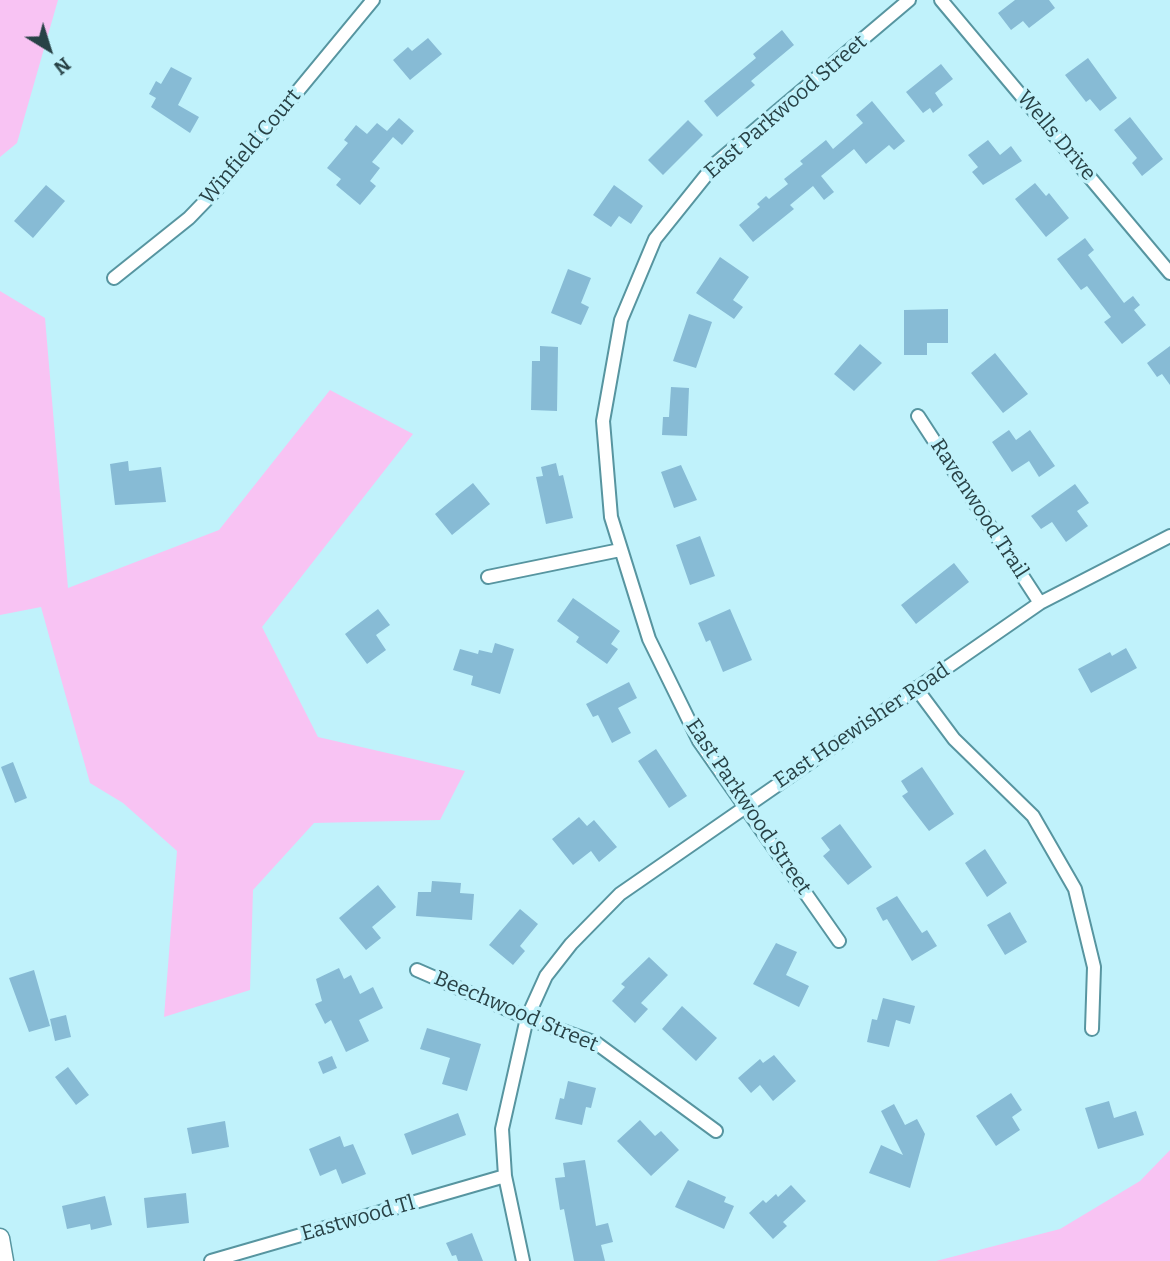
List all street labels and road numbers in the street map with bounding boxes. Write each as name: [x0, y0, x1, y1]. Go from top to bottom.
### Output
street label: East Parkwood Street: [700, 30, 872, 184]
street label: Winfield Court: [195, 84, 307, 210]
street label: Wells Drive: [1011, 86, 1101, 186]
street label: Ravenwood Trail: [925, 435, 1033, 583]
street label: East Hoewisher Road: [770, 658, 954, 794]
street label: East Parkwood Street: [680, 714, 816, 900]
street label: Beechwood Street: [430, 966, 602, 1058]
street label: Eastwood Tl: [298, 1191, 418, 1247]

